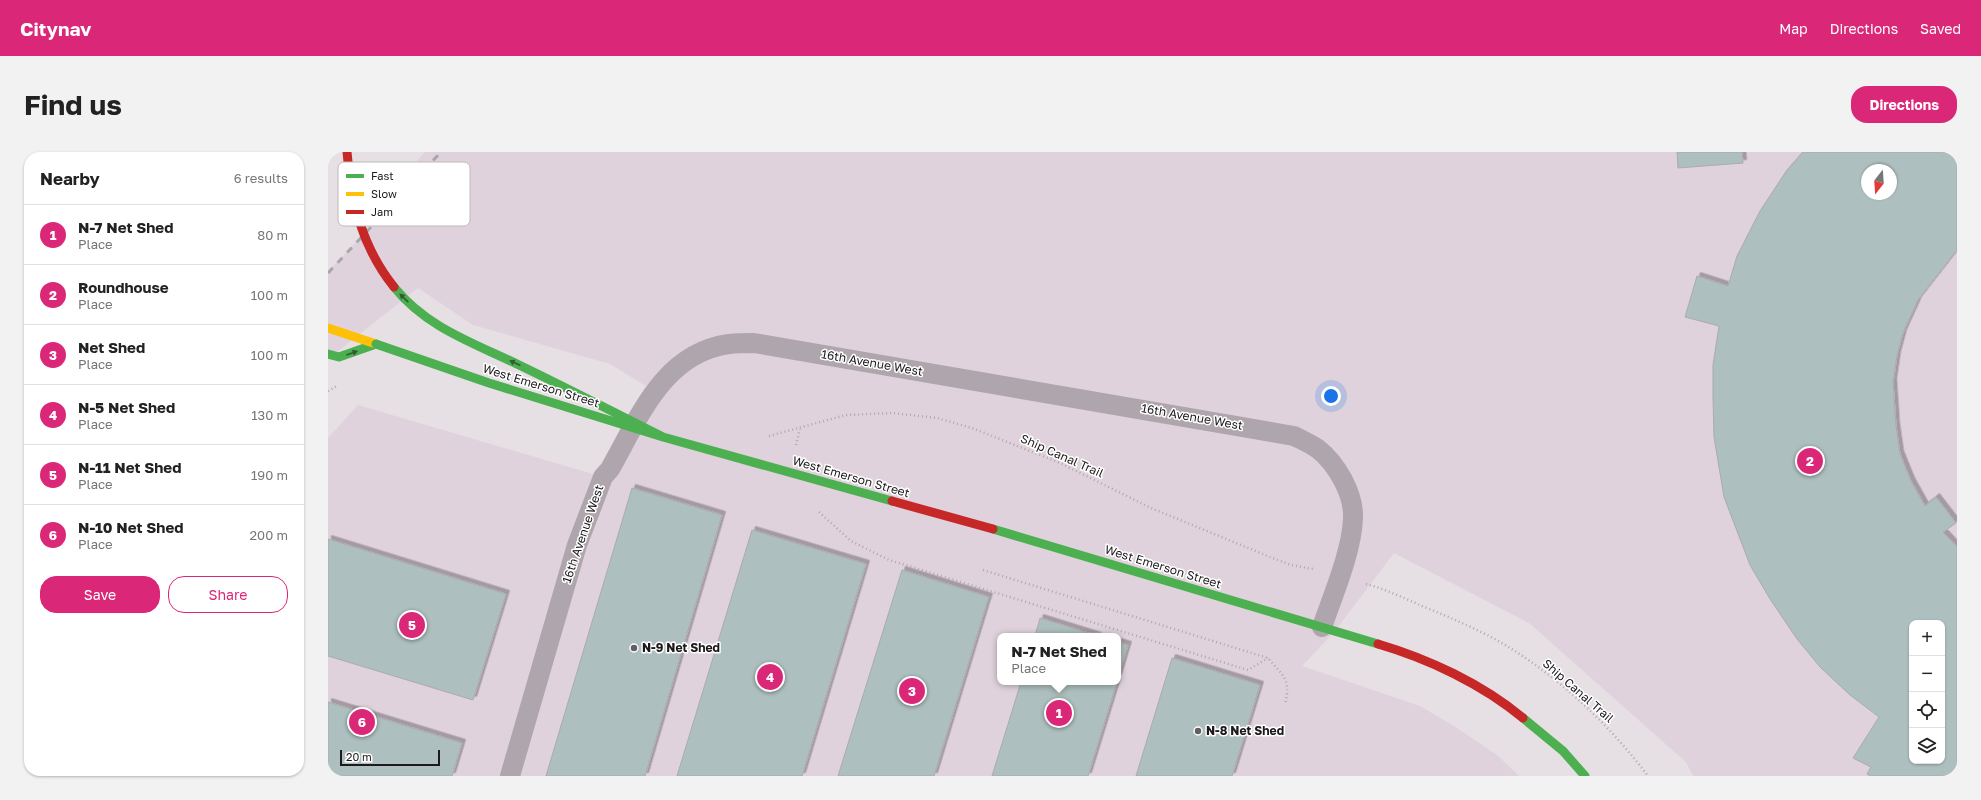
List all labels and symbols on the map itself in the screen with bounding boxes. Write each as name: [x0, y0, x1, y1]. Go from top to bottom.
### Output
legend: [338, 162, 470, 226]
north arrow: [1861, 164, 1897, 200]
text: Fast: [371, 169, 394, 182]
text: Slow: [371, 187, 397, 200]
text: Jam: [371, 205, 393, 218]
one-way arrow: [399, 293, 409, 303]
street label: 16th Avenue West: [820, 346, 924, 379]
one-way arrow: [346, 349, 358, 355]
one-way arrow: [510, 360, 521, 366]
street label: West Emerson Street: [481, 361, 601, 410]
your location: [1321, 386, 1341, 406]
street label: 16th Avenue West: [1140, 400, 1244, 433]
street label: Ship Canal Trail: [1018, 431, 1106, 481]
pin: 2: [1797, 446, 1823, 476]
street label: West Emerson Street: [791, 453, 912, 500]
street label: 16th Avenue West: [559, 483, 606, 585]
street label: West Emerson Street: [1103, 542, 1223, 591]
pin: 5: [399, 610, 425, 640]
place label: N-9 Net Shed: [642, 640, 720, 655]
marker: N-9 Net Shed: [629, 643, 639, 653]
street label: Ship Canal Trail: [1540, 656, 1617, 726]
pin: 4: [757, 662, 783, 692]
pin: 3: [899, 676, 925, 706]
pin: 1: [1046, 698, 1072, 728]
pin: 6: [349, 707, 375, 737]
place label: N-8 Net Shed: [1206, 723, 1284, 738]
marker: N-8 Net Shed: [1193, 726, 1203, 736]
scale bar: [340, 748, 440, 767]

